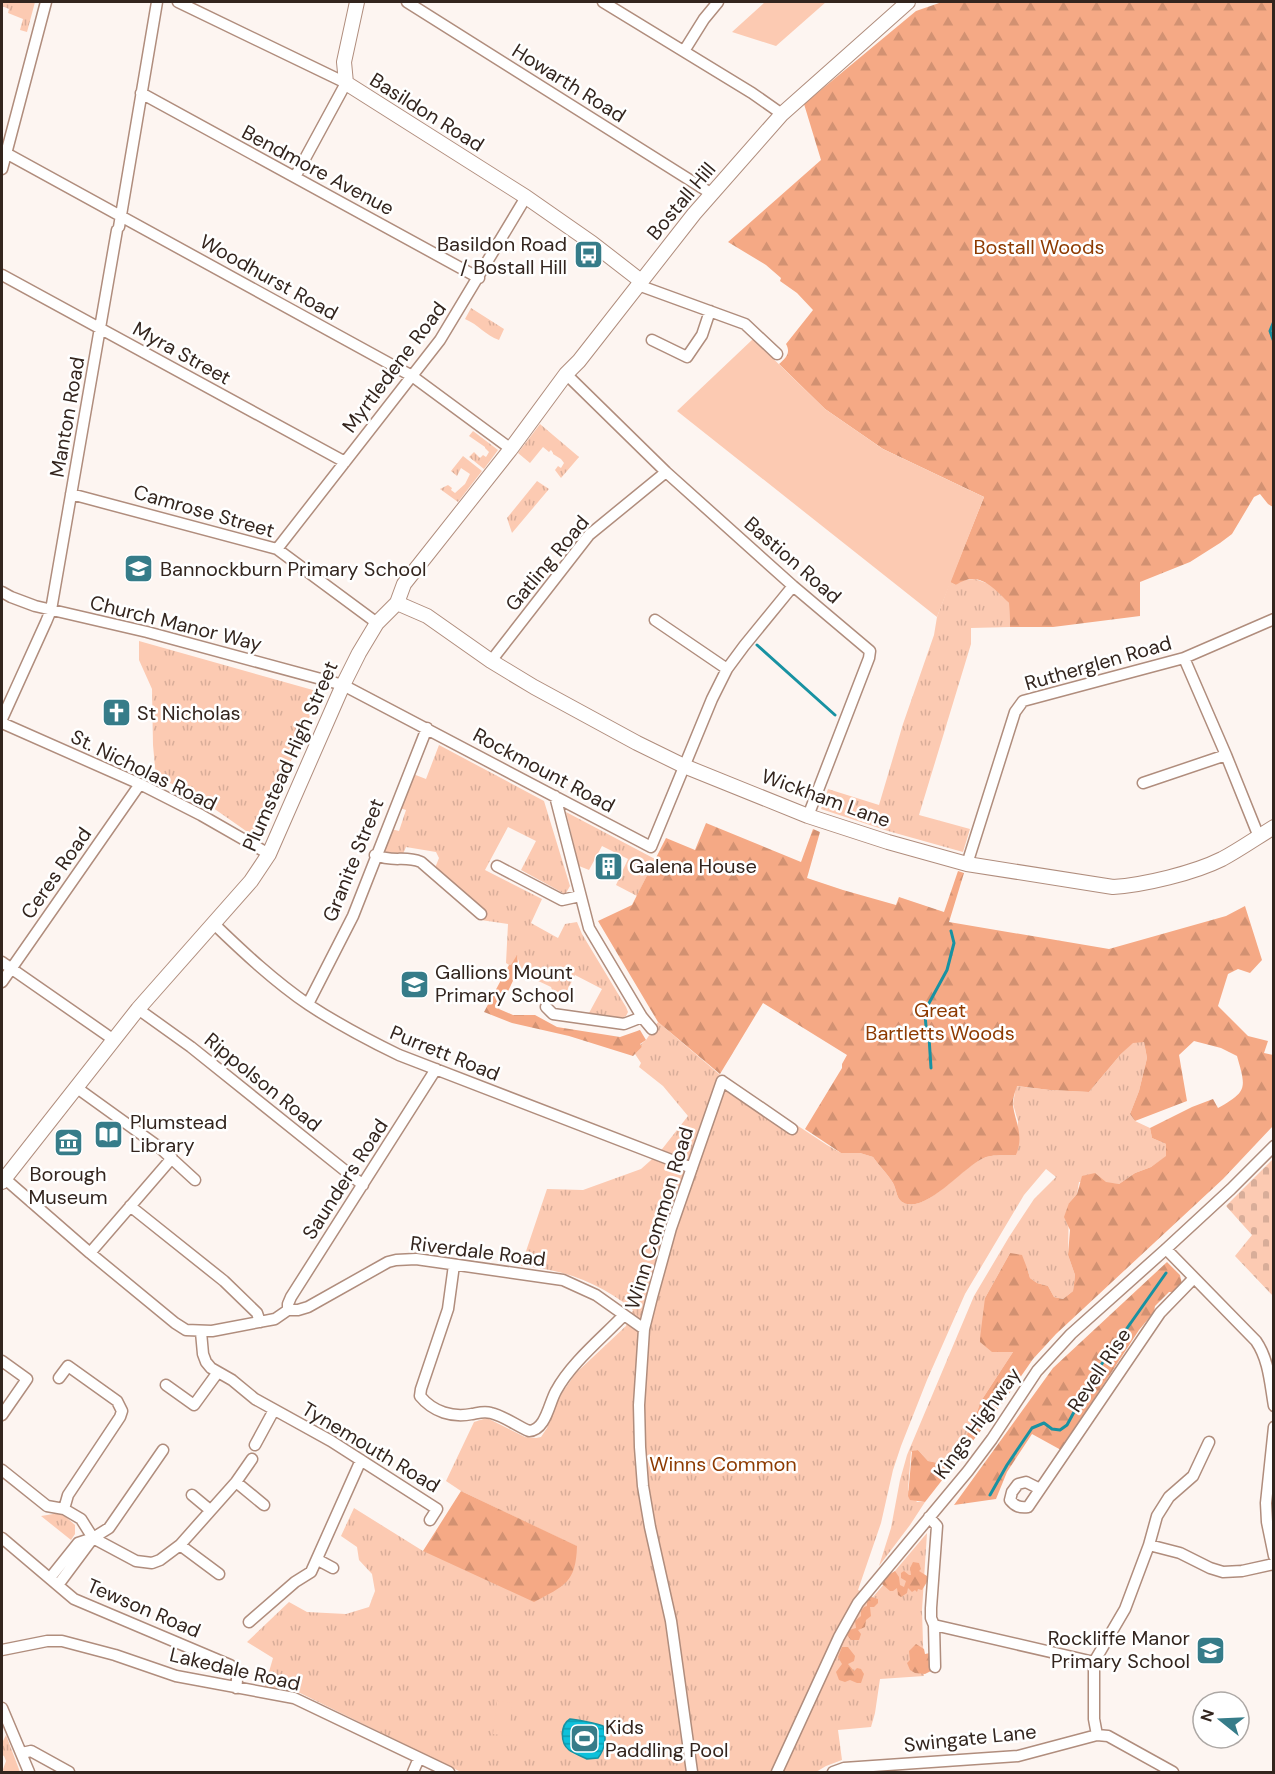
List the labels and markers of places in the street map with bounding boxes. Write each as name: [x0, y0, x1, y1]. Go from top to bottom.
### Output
place label: Basildon Road / Bostall Hill: [437, 231, 567, 280]
bus stop icon: Basildon Road / Bostall Hill: [572, 239, 604, 271]
school or university icon: Bannockburn Primary School: [123, 553, 155, 585]
place label: Bannockburn Primary School: [160, 556, 427, 582]
church icon: St Nicholas: [100, 697, 132, 729]
place label: St Nicholas: [137, 700, 241, 726]
building icon: Galena House: [592, 850, 624, 882]
place label: Galena House: [629, 853, 757, 879]
place label: Gallions Mount Primary School: [435, 959, 574, 1008]
school or university icon: Gallions Mount Primary School: [398, 968, 430, 1000]
place label: Plumstead Library: [130, 1109, 227, 1158]
library icon: Plumstead Library: [93, 1118, 125, 1150]
museum icon: Borough Museum: [52, 1127, 84, 1159]
place label: Borough Museum: [29, 1161, 107, 1210]
place label: Rockliffe Manor Primary School: [1048, 1625, 1190, 1674]
school or university icon: Rockliffe Manor Primary School: [1195, 1634, 1227, 1666]
place label: Kids Paddling Pool: [605, 1714, 729, 1763]
sports icon: Kids Paddling Pool: [568, 1723, 600, 1755]

